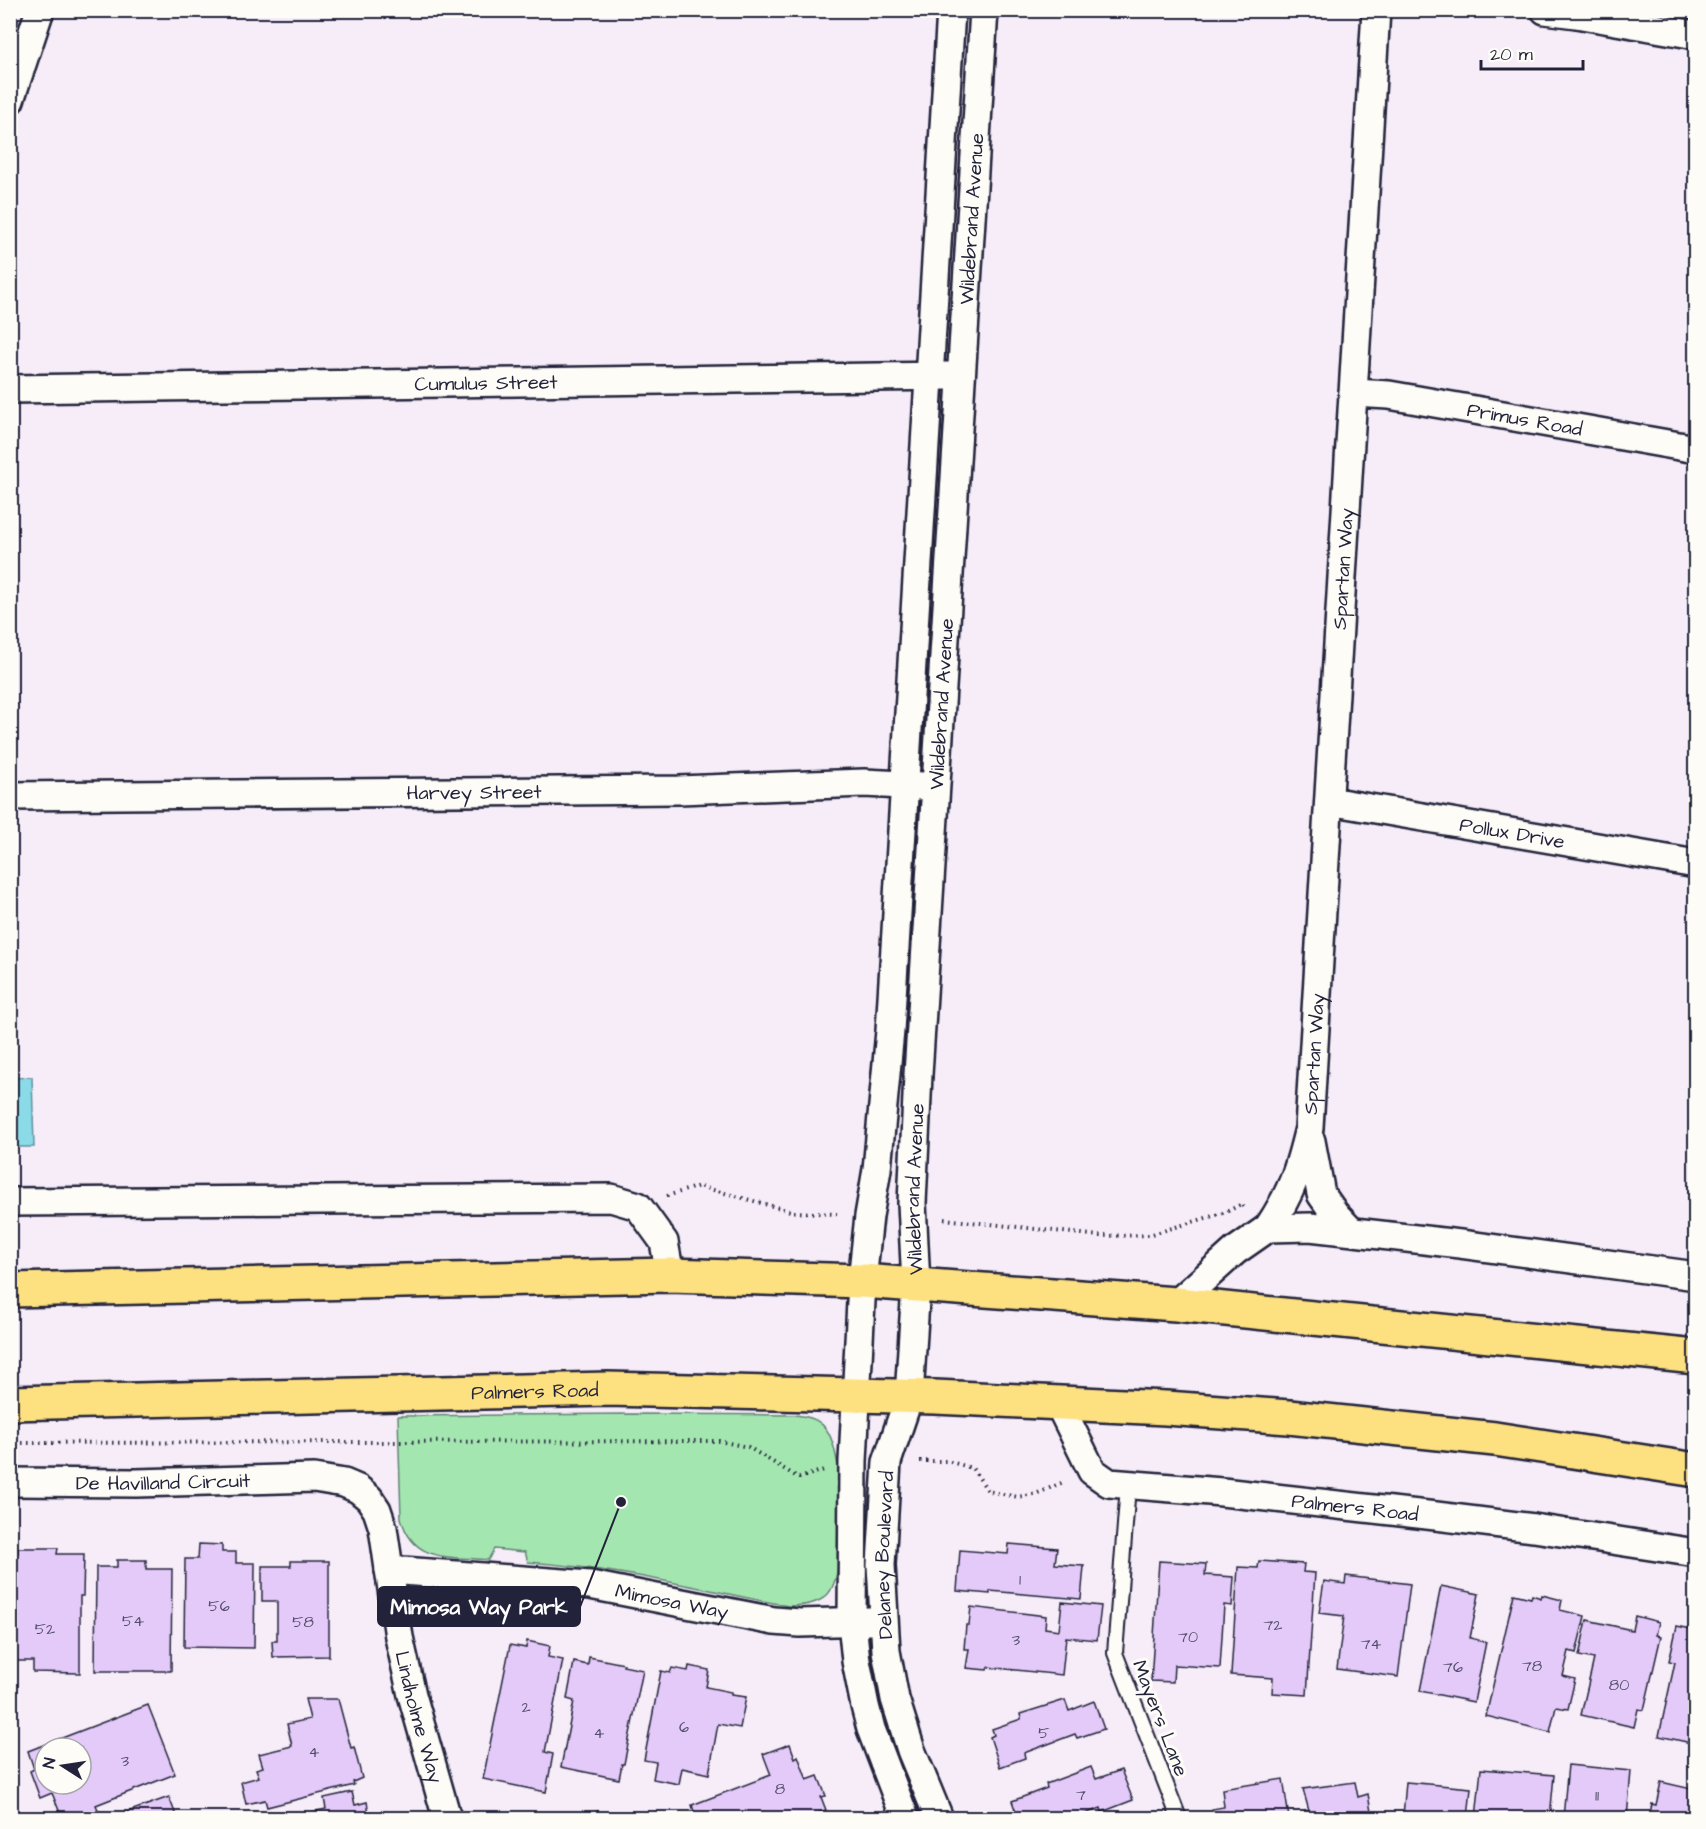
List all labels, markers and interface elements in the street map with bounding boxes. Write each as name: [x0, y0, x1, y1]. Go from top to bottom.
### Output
scale bar: [1481, 33, 1583, 71]
text: 20 m: [1490, 42, 1533, 67]
street label: Wildebrand Avenue: [953, 132, 991, 306]
street label: Cumulus Street: [414, 368, 558, 398]
street label: Primus Road: [1465, 396, 1585, 444]
street label: Spartan Way: [1326, 507, 1362, 630]
street label: Wildebrand Avenue: [923, 617, 961, 791]
street label: Harvey Street: [406, 778, 542, 808]
street label: Pollux Drive: [1457, 811, 1567, 856]
street label: Spartan Way: [1297, 993, 1333, 1116]
street label: Wildebrand Avenue: [899, 1102, 932, 1276]
street label: Palmers Road: [471, 1376, 599, 1407]
street label: De Havilland Circuit: [76, 1467, 251, 1498]
street label: Delaney Boulevard: [868, 1470, 901, 1640]
street label: Palmers Road: [1290, 1487, 1420, 1529]
house number: 1: [1019, 1569, 1021, 1591]
street label: Mimosa Way: [613, 1577, 731, 1628]
callout: Mimosa Way Park: [378, 1587, 580, 1626]
text: Mimosa Way Park: [390, 1593, 568, 1625]
house number: 56: [208, 1595, 230, 1617]
house number: 54: [122, 1610, 144, 1632]
house number: 58: [292, 1611, 314, 1633]
house number: 72: [1264, 1614, 1283, 1636]
house number: 52: [35, 1618, 55, 1640]
house number: 70: [1178, 1626, 1198, 1648]
house number: 3: [1012, 1629, 1020, 1651]
house number: 74: [1361, 1633, 1381, 1655]
street label: Lindholme Way: [388, 1648, 449, 1787]
house number: 78: [1522, 1655, 1542, 1677]
street label: Mayers Lane: [1124, 1656, 1195, 1781]
house number: 76: [1443, 1656, 1463, 1678]
house number: 80: [1609, 1674, 1629, 1696]
house number: 2: [521, 1696, 531, 1718]
house number: 6: [679, 1716, 689, 1738]
house number: 4: [594, 1722, 605, 1744]
house number: 5: [1038, 1722, 1050, 1744]
north arrow: [33, 1736, 93, 1796]
house number: 4: [309, 1741, 320, 1763]
house number: 3: [121, 1750, 129, 1772]
text: N: [38, 1756, 61, 1770]
house number: 8: [775, 1778, 785, 1800]
house number: 7: [1076, 1784, 1086, 1806]
house number: 11: [1595, 1785, 1599, 1807]

